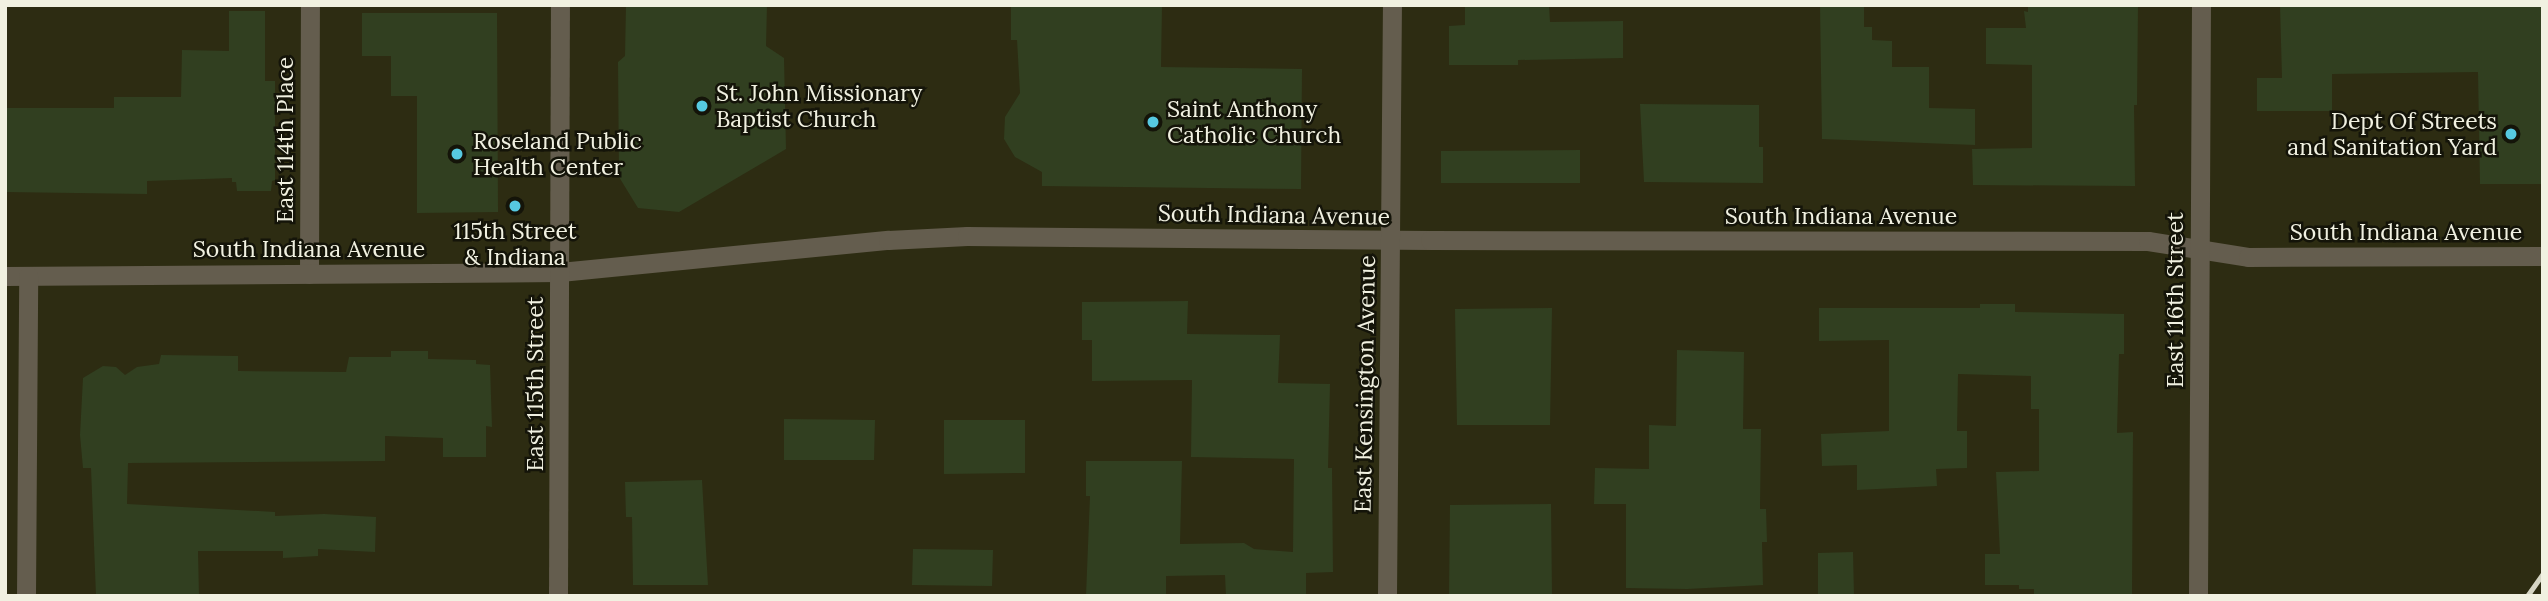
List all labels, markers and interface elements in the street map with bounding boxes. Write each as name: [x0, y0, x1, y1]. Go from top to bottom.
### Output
street label: East 114th Place: [271, 57, 299, 223]
place label: St. John Missionary Baptist Church: [716, 79, 922, 133]
place label: Saint Anthony Catholic Church: [1167, 95, 1341, 149]
marker: St. John Missionary Baptist Church: [694, 98, 710, 114]
place label: Dept Of Streets and Sanitation Yard: [2287, 107, 2497, 161]
marker: Saint Anthony Catholic Church: [1145, 114, 1161, 130]
marker: Dept Of Streets and Sanitation Yard: [2503, 126, 2519, 142]
place label: Roseland Public Health Center: [473, 127, 642, 181]
marker: Roseland Public Health Center: [447, 144, 467, 164]
marker: 115th Street & Indiana: [507, 198, 523, 214]
street label: South Indiana Avenue: [1158, 199, 1390, 231]
street label: South Indiana Avenue: [1725, 202, 1957, 230]
street label: East 116th Street: [2161, 212, 2189, 388]
place label: 115th Street & Indiana: [453, 217, 577, 271]
street label: South Indiana Avenue: [2290, 218, 2522, 246]
street label: South Indiana Avenue: [193, 235, 425, 263]
street label: East Kensington Avenue: [1349, 255, 1381, 513]
street label: East 115th Street: [521, 297, 549, 471]

